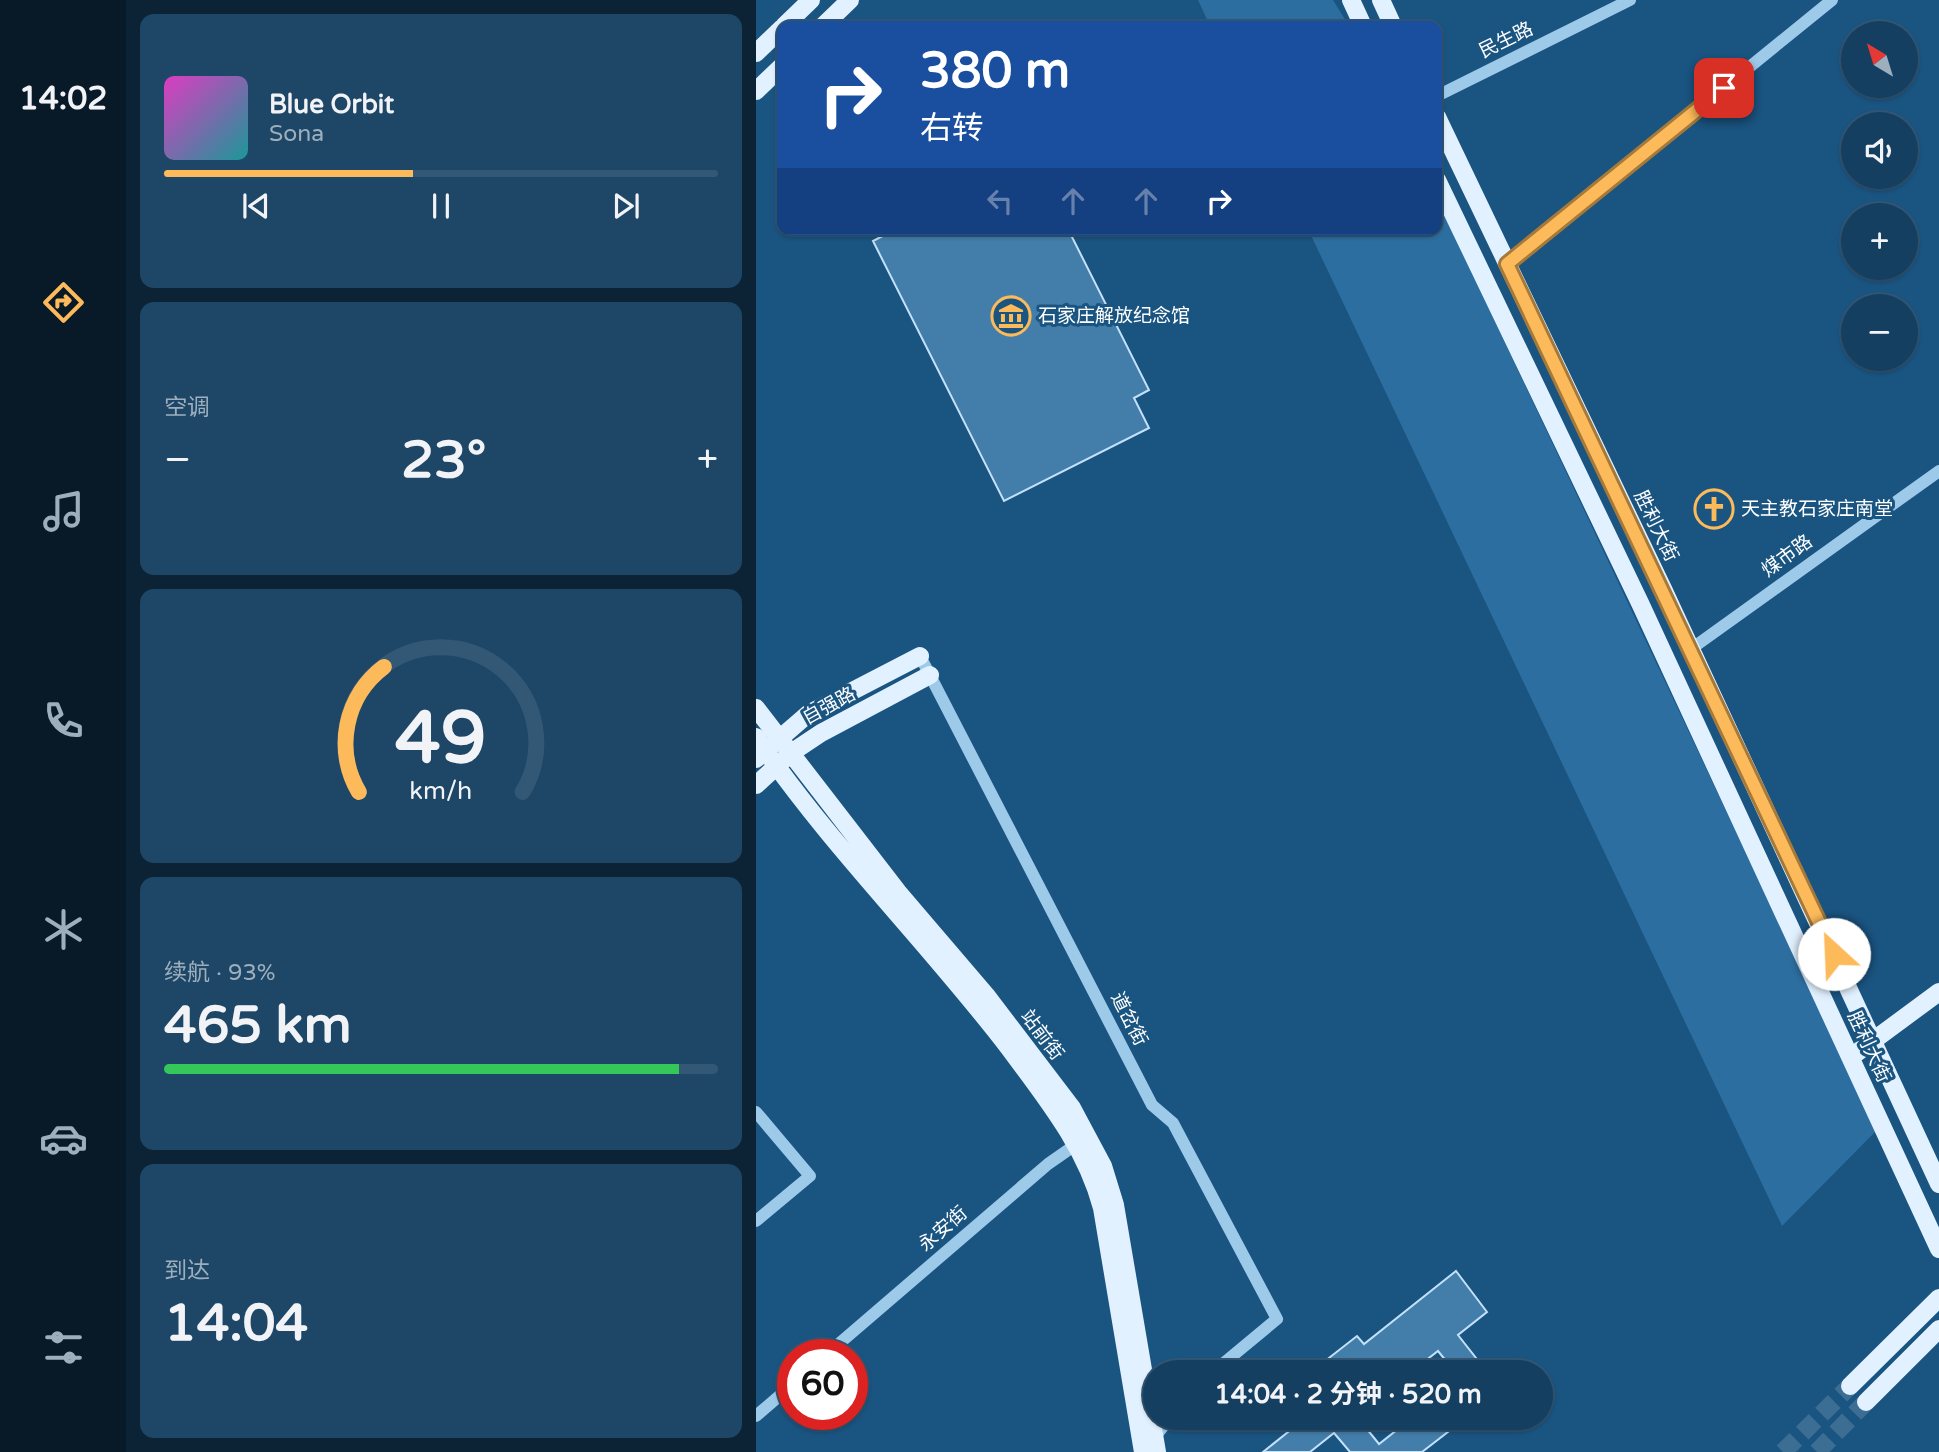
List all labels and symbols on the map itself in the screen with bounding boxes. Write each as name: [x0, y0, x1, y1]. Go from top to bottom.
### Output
street label: 民生路: [1476, 18, 1536, 62]
north arrow: [1841, 21, 1918, 98]
pin: [1694, 58, 1754, 118]
museum icon: 石家庄解放纪念馆: [990, 295, 1032, 337]
place label: 石家庄解放纪念馆: [1038, 305, 1190, 327]
street label: 胜利大街: [1629, 487, 1683, 565]
church icon: 天主教石家庄南堂: [1693, 488, 1735, 530]
place label: 天主教石家庄南堂: [1741, 498, 1893, 520]
street label: 煤市路: [1757, 530, 1817, 582]
street label: 自强路: [799, 683, 859, 729]
position arrow: [1797, 917, 1871, 991]
street label: 道岔街: [1106, 989, 1152, 1049]
street label: 站前街: [1016, 1006, 1068, 1064]
street label: 胜利大街: [1843, 1008, 1895, 1086]
street label: 永安街: [914, 1202, 972, 1256]
speed limit sign: 60: [777, 1339, 868, 1430]

